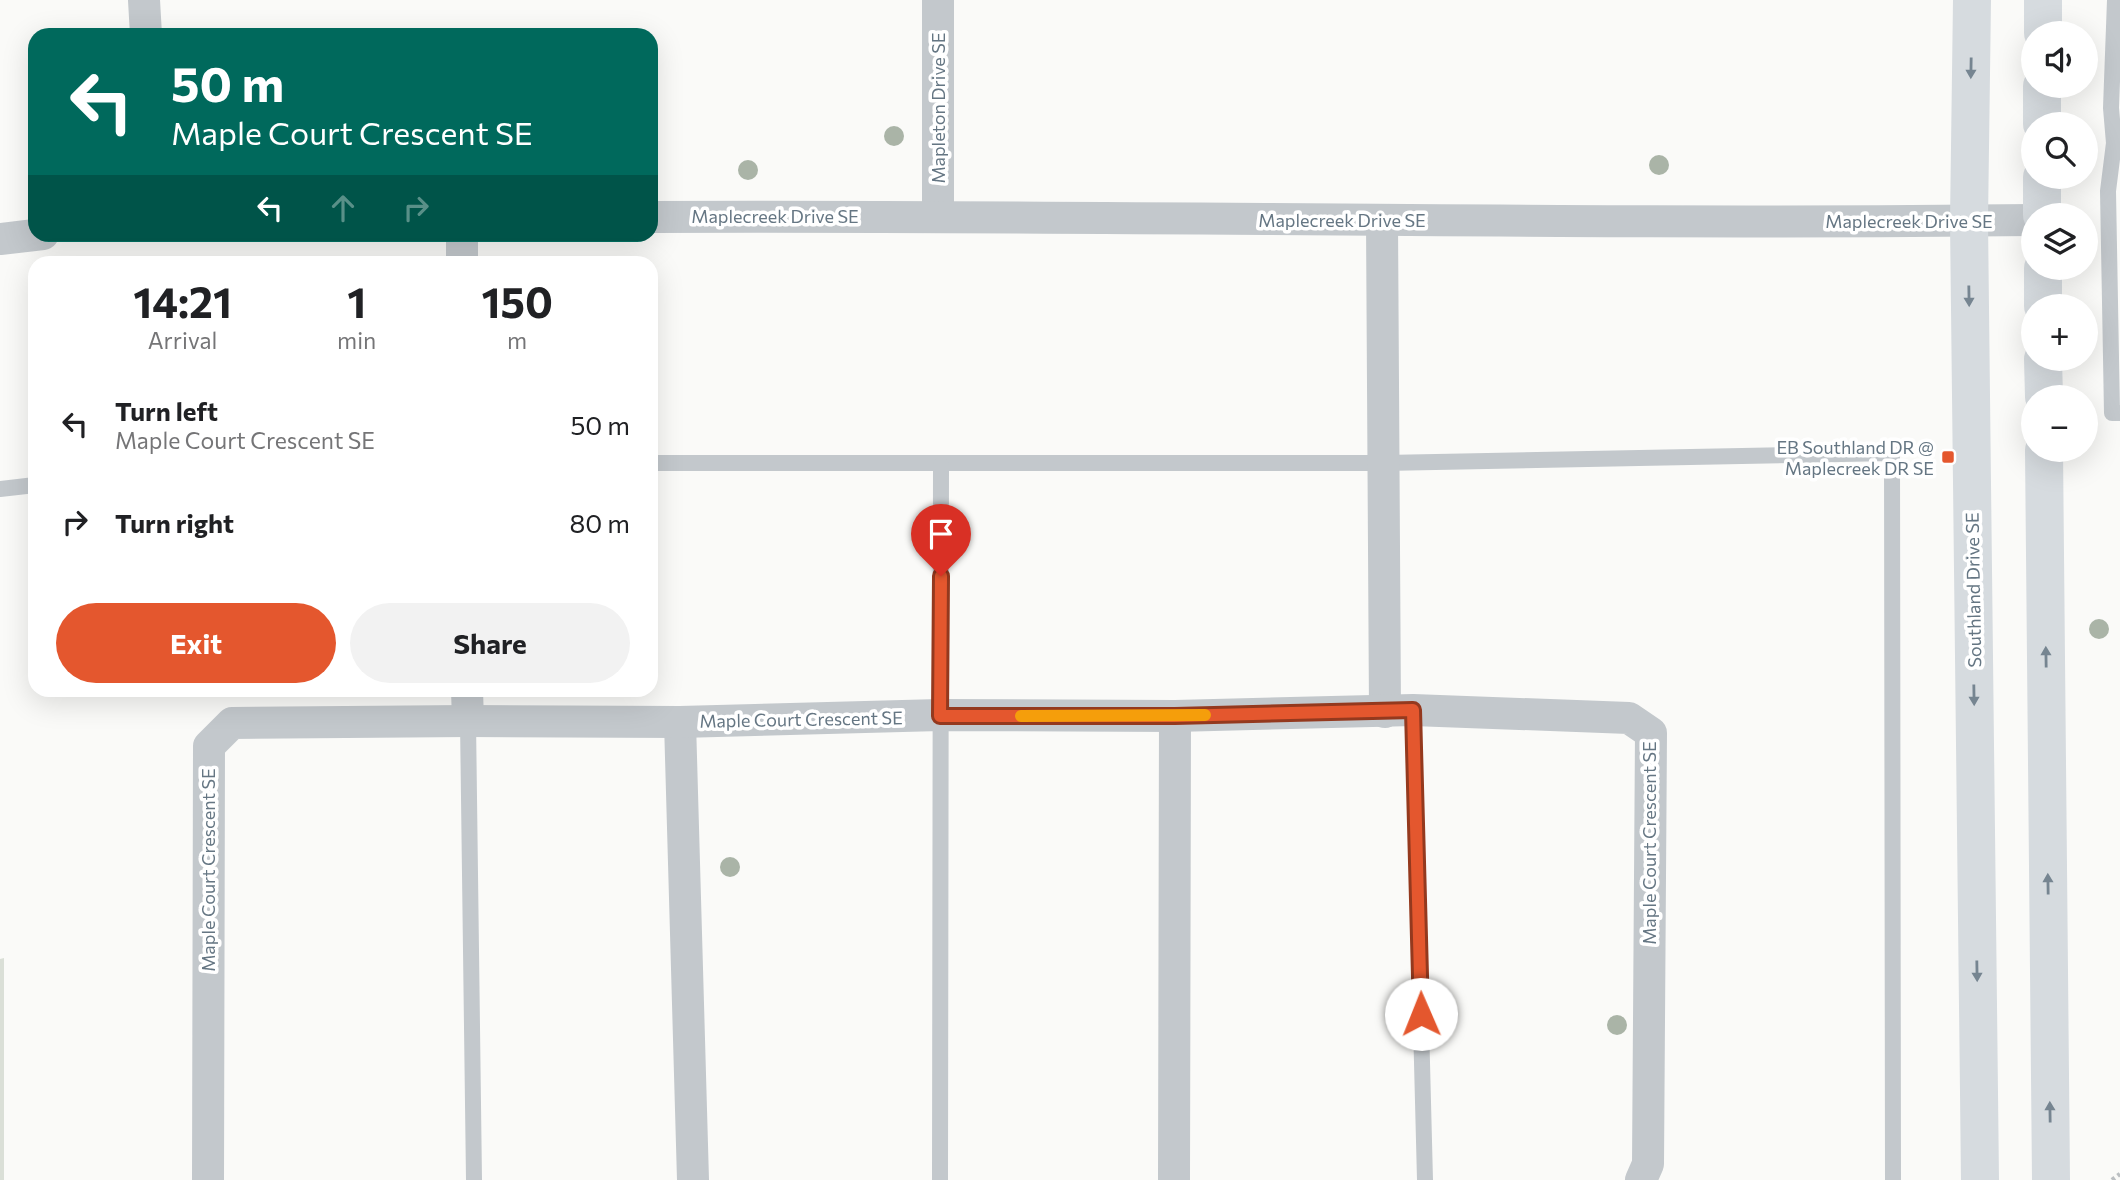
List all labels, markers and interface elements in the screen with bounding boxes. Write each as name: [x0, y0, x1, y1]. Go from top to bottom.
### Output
map controls: [2021, 21, 2098, 462]
button: sound: [2021, 21, 2098, 98]
street label: Mapleton Drive SE: [927, 33, 949, 184]
text: 50 m: [171, 52, 284, 112]
icon: left: [56, 56, 147, 147]
one-way arrow: [1965, 57, 1976, 79]
text: Maple Court Crescent SE: [171, 112, 533, 152]
button: search: [2021, 112, 2098, 189]
icon: left: [251, 189, 289, 227]
icon: ahead: [324, 189, 362, 227]
icon: right: [397, 189, 435, 227]
button: layers: [2021, 203, 2098, 280]
street label: Maplecreek Drive SE: [691, 205, 859, 227]
street label: Maplecreek Drive SE: [1258, 209, 1426, 231]
street label: Maplecreek Drive SE: [1825, 210, 1993, 232]
text: 14:21: [133, 275, 232, 327]
text: 1: [347, 275, 366, 327]
text: 150: [481, 275, 553, 327]
one-way arrow: [1964, 285, 1975, 307]
button: +: [2021, 294, 2098, 371]
text: Arrival: [148, 326, 217, 354]
text: min: [337, 326, 376, 354]
text: m: [507, 326, 527, 354]
button: −: [2021, 385, 2098, 462]
text: Turn left: [115, 395, 218, 426]
icon: left: [56, 405, 94, 443]
text: 50 m: [570, 409, 630, 440]
text: Maple Court Crescent SE: [115, 426, 375, 454]
place label: EB Southland DR @ Maplecreek DR SE: [1776, 436, 1934, 479]
marker: EB Southland DR @ Maplecreek DR SE: [1940, 449, 1956, 465]
icon: right: [56, 503, 94, 541]
pin: [911, 504, 971, 576]
text: Turn right: [115, 507, 234, 538]
text: 80 m: [570, 507, 630, 538]
street label: Southland Drive SE: [1961, 512, 1985, 668]
icon: arrive: [922, 515, 960, 553]
button: Exit: [56, 603, 336, 683]
button: Share: [350, 603, 630, 683]
one-way arrow: [2040, 646, 2052, 668]
one-way arrow: [1968, 684, 1980, 706]
street label: Maple Court Crescent SE: [699, 706, 903, 732]
street label: Maple Court Crescent SE: [1638, 741, 1660, 945]
street label: Maple Court Crescent SE: [197, 768, 219, 972]
one-way arrow: [2042, 873, 2054, 895]
one-way arrow: [1972, 960, 1983, 982]
position arrow: [1384, 977, 1458, 1051]
one-way arrow: [2045, 1101, 2056, 1123]

